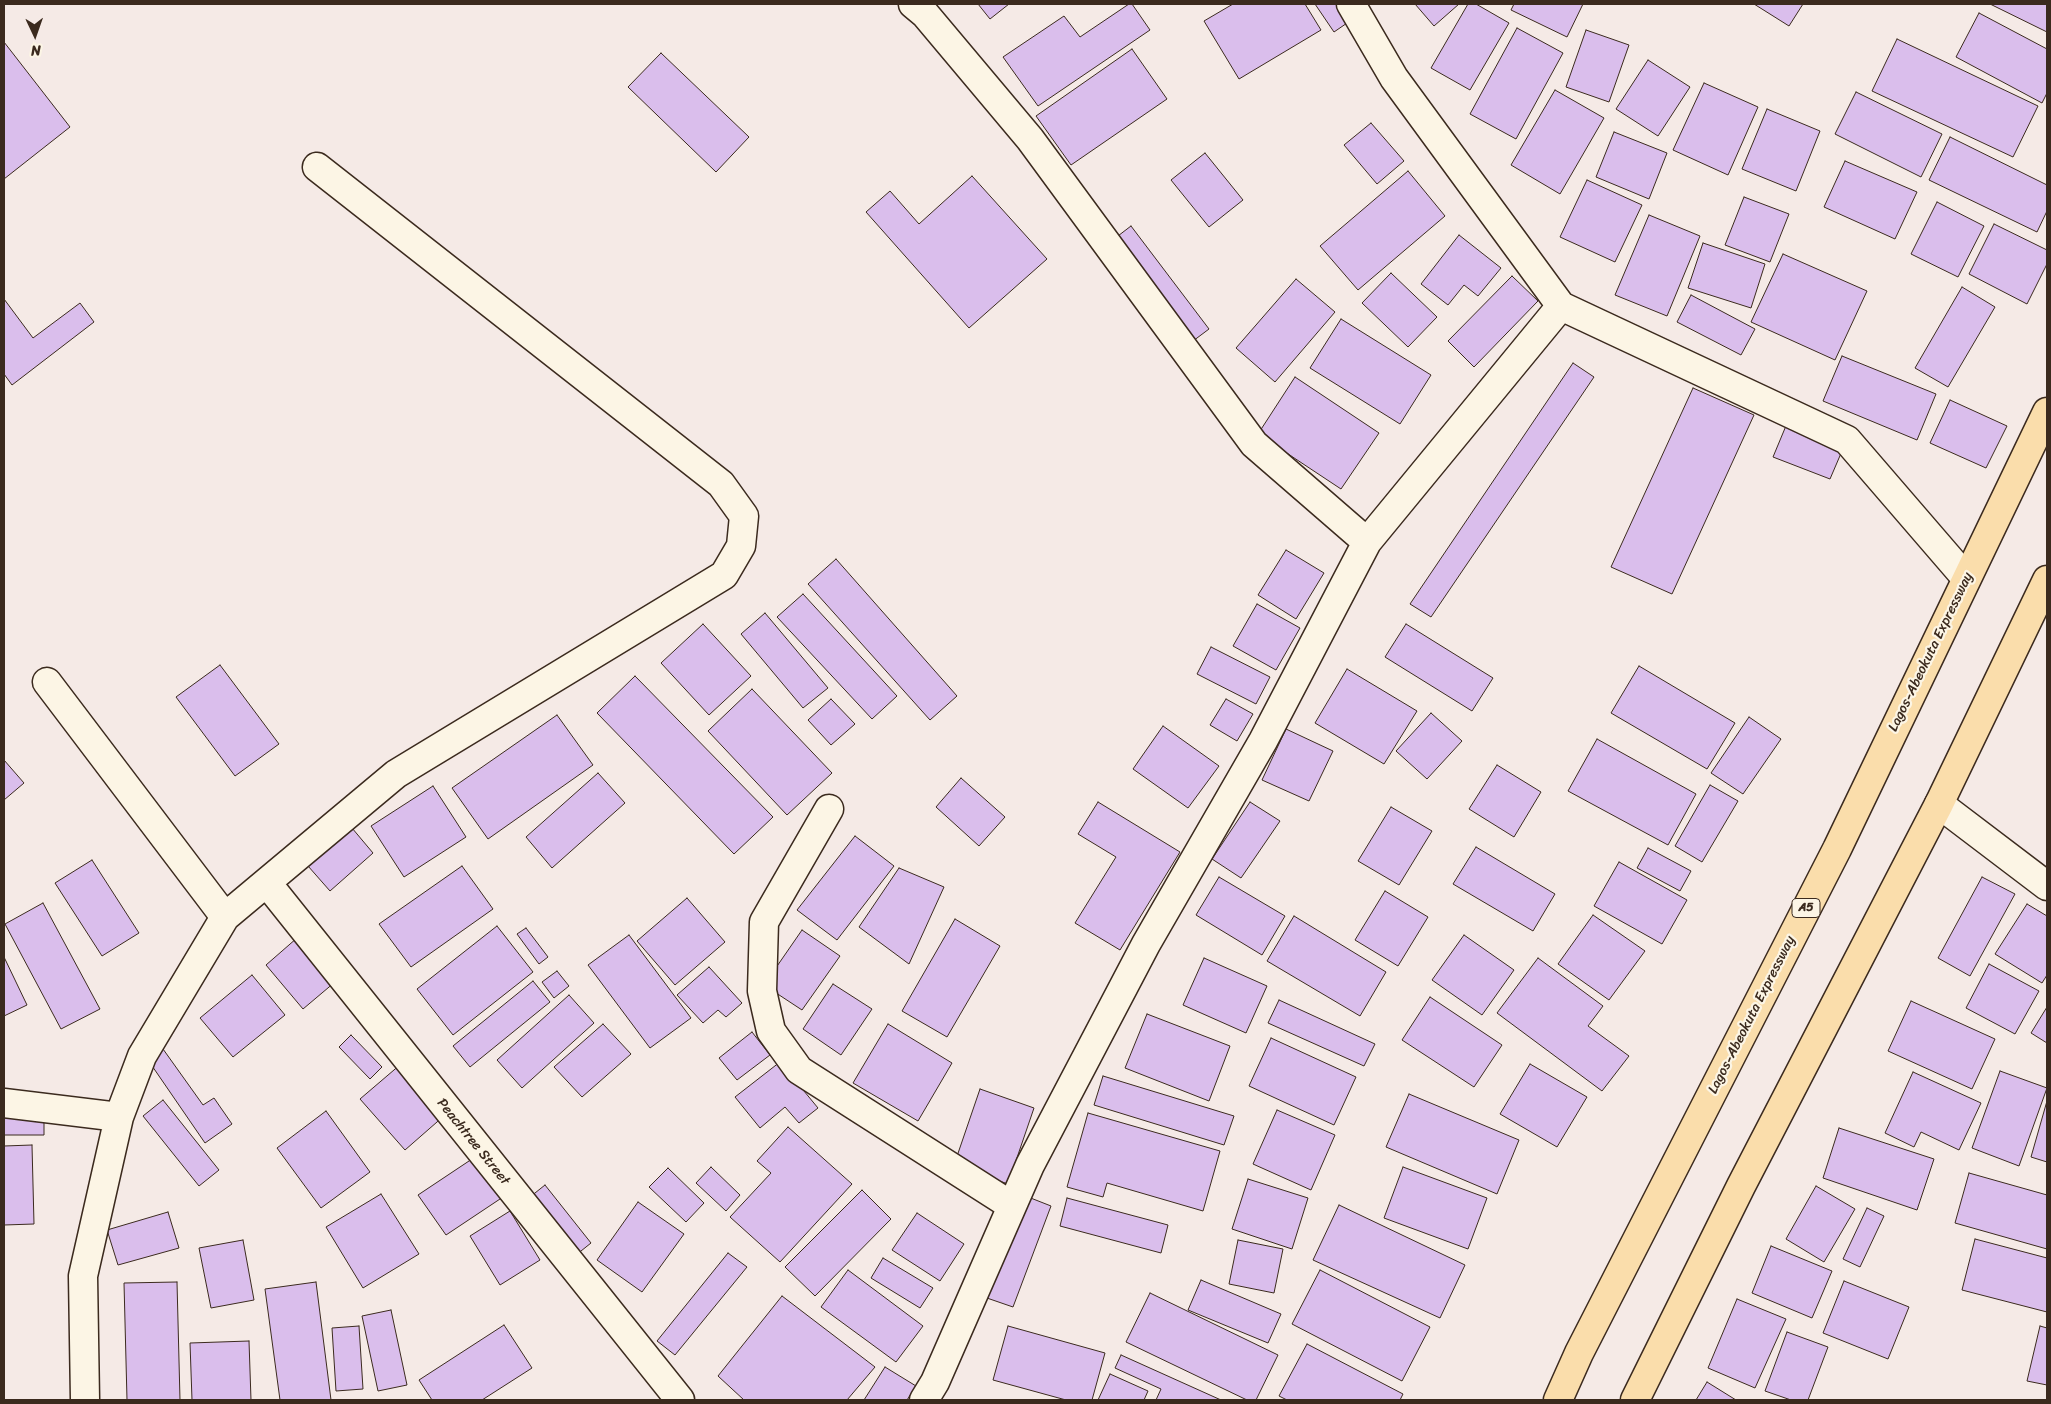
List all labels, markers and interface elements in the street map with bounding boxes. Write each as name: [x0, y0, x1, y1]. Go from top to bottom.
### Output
north arrow: [10, 10, 60, 60]
text: N: [30, 38, 41, 63]
street label: Lagos-Abeokuta Expressway: [1885, 570, 1977, 734]
road number: A5: [1792, 898, 1820, 918]
street label: Lagos-Abeokuta Expressway: [1705, 933, 1799, 1097]
street label: Peachtree Street: [433, 1095, 513, 1189]

